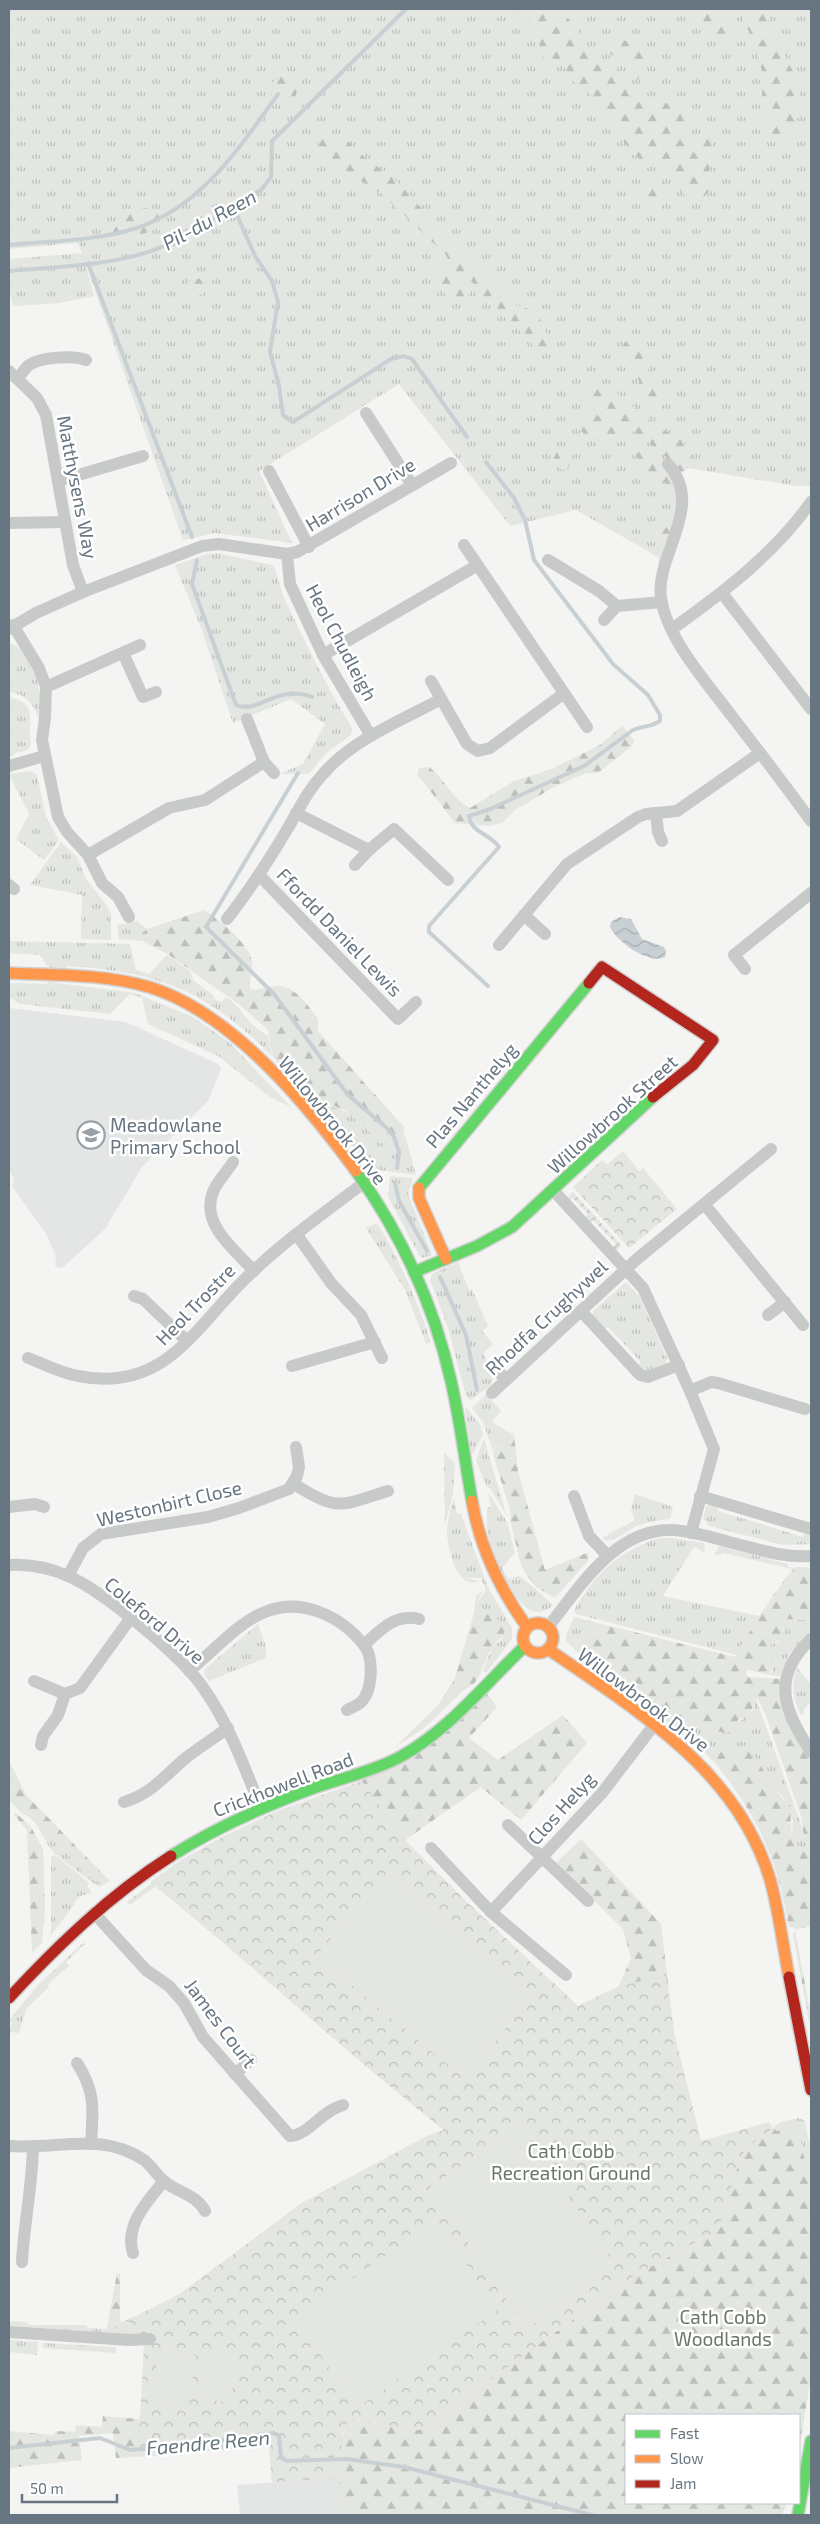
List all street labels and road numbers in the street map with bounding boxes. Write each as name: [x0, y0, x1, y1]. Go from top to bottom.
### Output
street label: Matthysens Way: [53, 413, 103, 561]
street label: Harrison Drive: [301, 452, 419, 536]
street label: Heol Chudleigh: [302, 580, 382, 704]
street label: Ffordd Daniel Lewis: [273, 863, 407, 1001]
street label: Plas Nanthelyg: [420, 1037, 522, 1152]
street label: Willowbrook Street: [542, 1050, 682, 1178]
street label: Willowbrook Drive: [274, 1051, 392, 1189]
street label: Rhodfa Crughywel: [480, 1254, 612, 1380]
street label: Heol Trostre: [150, 1258, 240, 1350]
street label: Westonbirt Close: [94, 1475, 244, 1531]
street label: Coleford Drive: [100, 1572, 210, 1668]
street label: Willowbrook Drive: [574, 1642, 714, 1756]
street label: Crickhowell Road: [210, 1747, 356, 1821]
street label: Clos Helyg: [522, 1767, 600, 1849]
street label: James Court: [180, 1974, 262, 2072]

